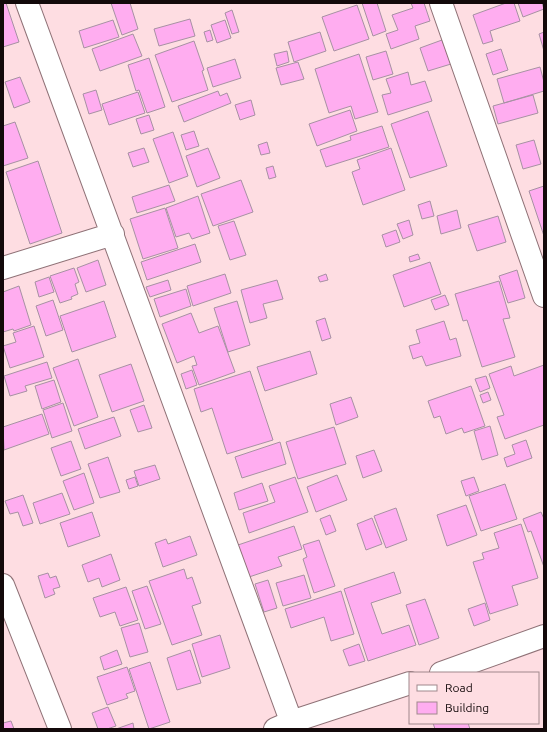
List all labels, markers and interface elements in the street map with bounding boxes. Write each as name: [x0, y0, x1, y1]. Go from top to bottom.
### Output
legend: [409, 672, 539, 724]
text: Road: [445, 681, 473, 694]
text: Building: [445, 701, 489, 714]

